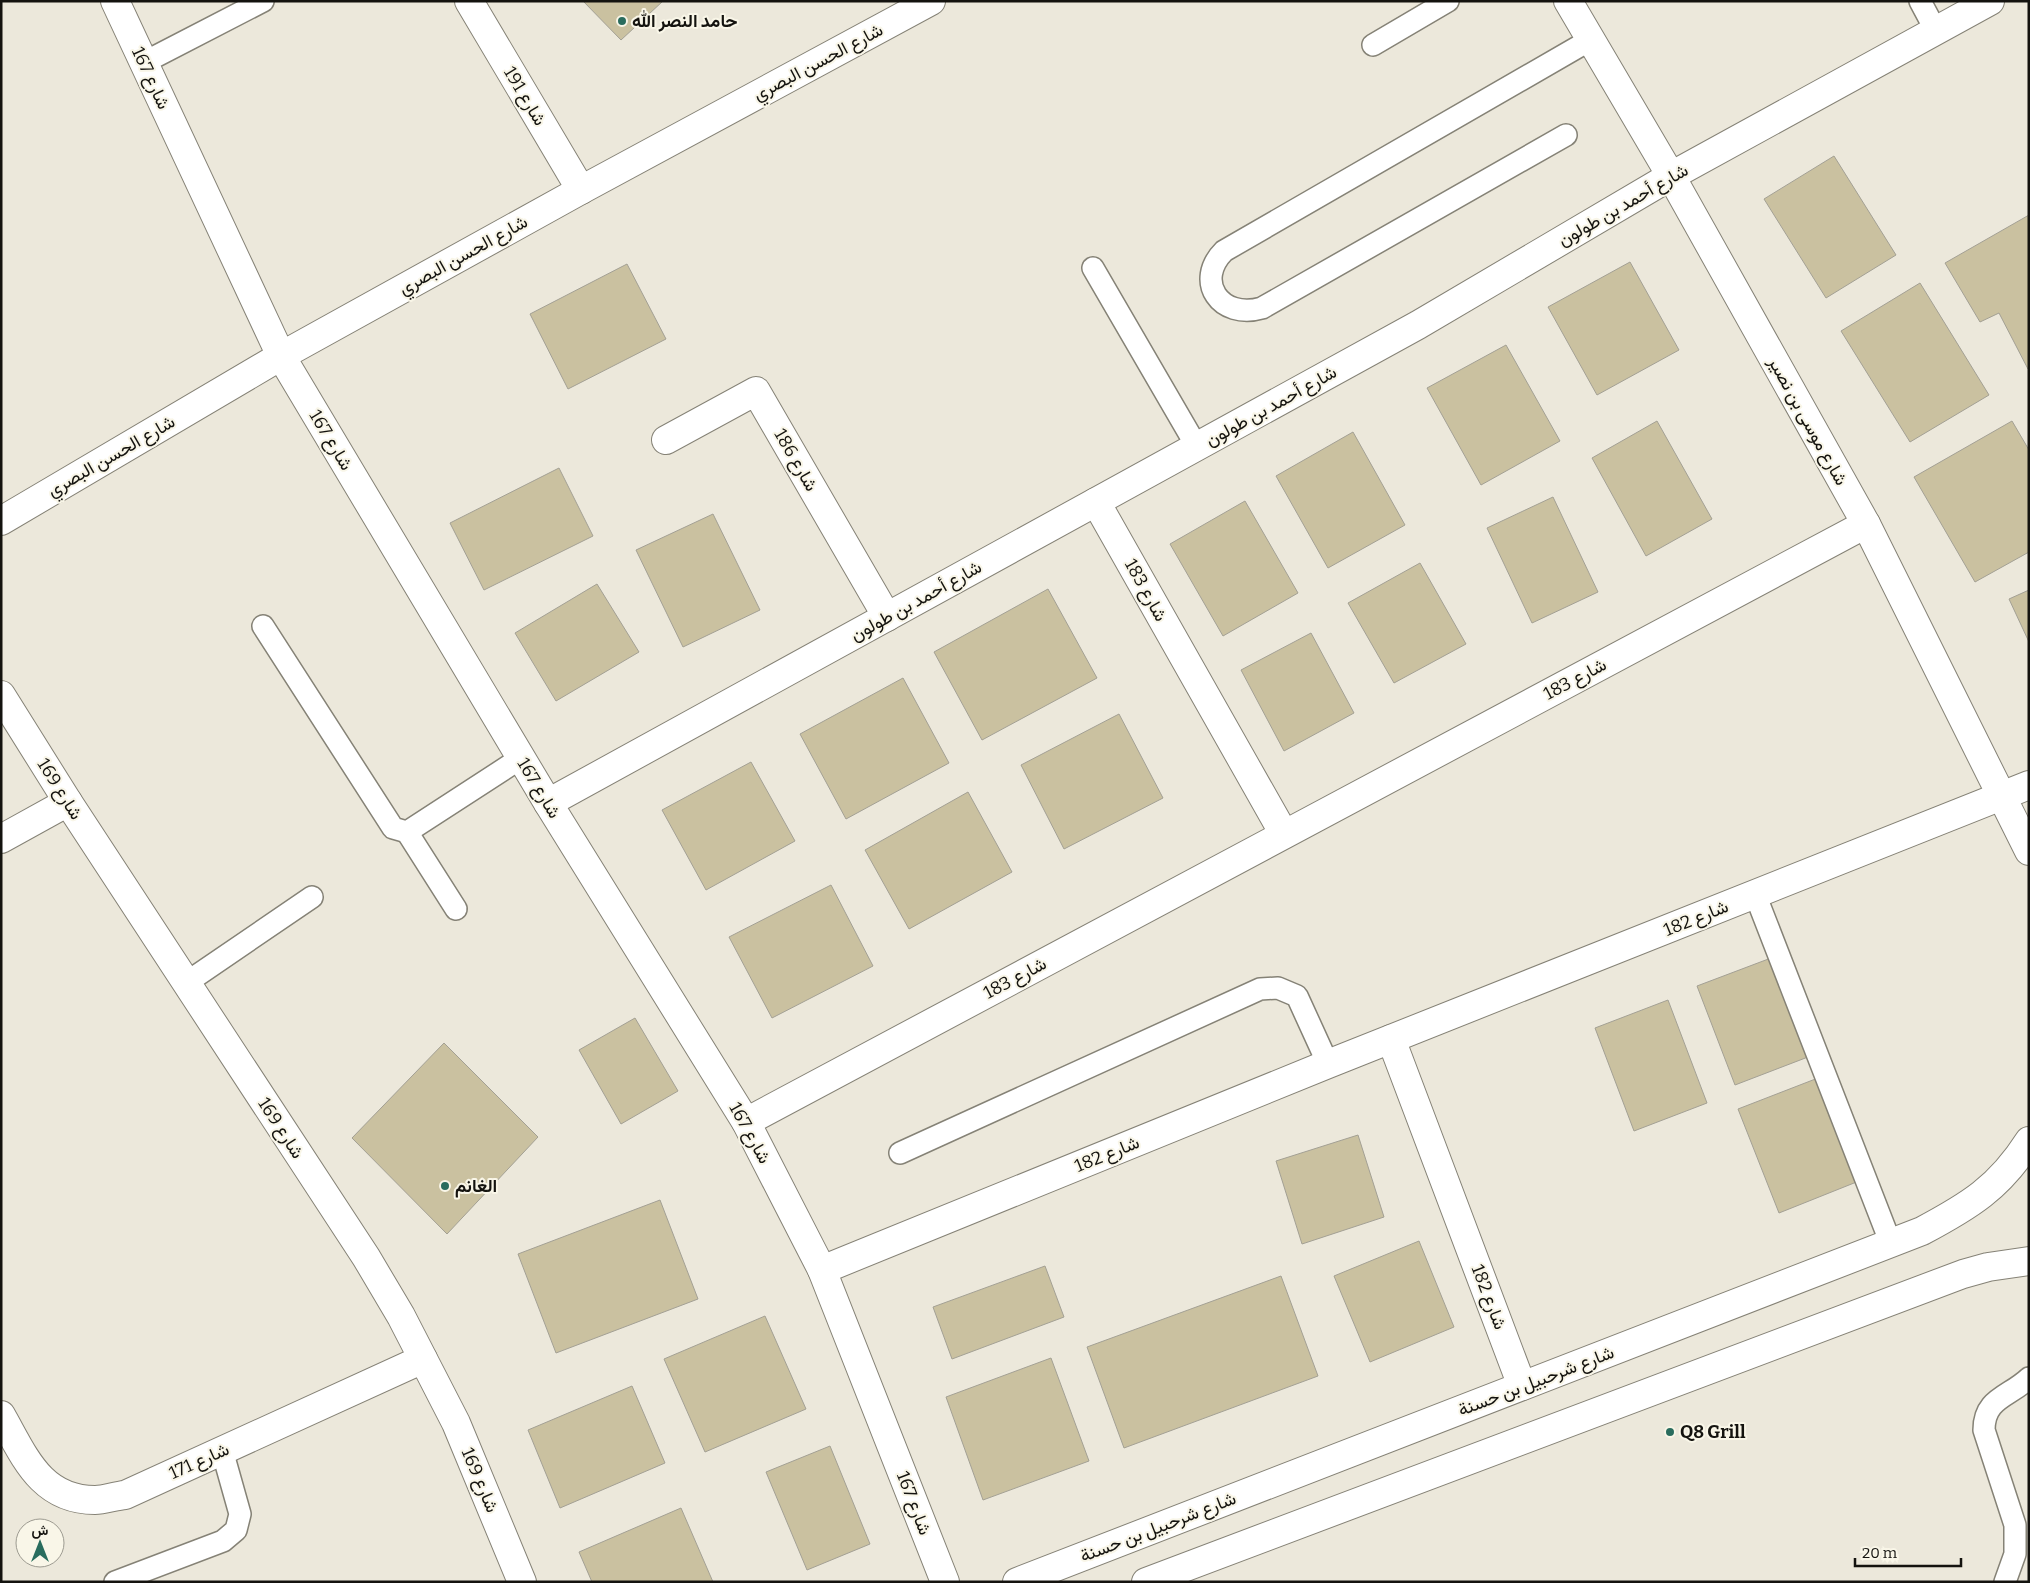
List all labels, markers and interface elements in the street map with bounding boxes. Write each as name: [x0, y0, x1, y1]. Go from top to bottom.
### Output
place label: حامد النصر الله: [632, 10, 738, 32]
marker: حامد النصر الله: [616, 15, 628, 27]
street label: شارع الحسن البصري: [749, 18, 889, 109]
street label: شارع 167: [126, 43, 175, 113]
street label: شارع 191: [498, 62, 551, 130]
street label: شارع أحمد بن طولون: [1554, 159, 1692, 252]
street label: شارع الحسن البصري: [395, 210, 533, 303]
street label: شارع موسى بن نصير: [1762, 352, 1852, 490]
street label: شارع أحمد بن طولون: [1202, 361, 1341, 452]
street label: شارع 167: [304, 406, 358, 475]
street label: شارع الحسن البصري: [43, 410, 181, 505]
street label: شارع 186: [768, 425, 823, 496]
street label: شارع 183: [1119, 555, 1172, 626]
street label: شارع أحمد بن طولون: [847, 556, 986, 647]
street label: شارع 183: [1540, 653, 1611, 706]
street label: شارع 169: [32, 754, 87, 824]
street label: شارع 167: [512, 754, 566, 823]
street label: شارع 182: [1660, 895, 1732, 942]
street label: شارع 183: [980, 952, 1051, 1005]
street label: شارع 169: [252, 1093, 309, 1163]
street label: شارع 167: [723, 1099, 776, 1168]
street label: شارع 182: [1071, 1131, 1143, 1178]
place label: الغانم: [455, 1175, 497, 1198]
marker: الغانم: [439, 1180, 451, 1192]
street label: شارع 182: [1466, 1261, 1511, 1333]
street label: شارع شرحبيل بن حسنة: [1455, 1341, 1617, 1422]
place label: Q8 Grill: [1680, 1421, 1746, 1443]
marker: Q8 Grill: [1664, 1426, 1676, 1438]
street label: شارع 171: [166, 1438, 233, 1485]
street label: شارع 169: [456, 1444, 503, 1516]
street label: شارع 167: [891, 1468, 936, 1538]
street label: شارع شرحبيل بن حسنة: [1077, 1487, 1239, 1568]
north arrow: [15, 1518, 65, 1568]
text: ش: [32, 1522, 49, 1539]
scale bar: [1855, 1536, 1961, 1568]
text: 20 m: [1862, 1544, 1898, 1562]

